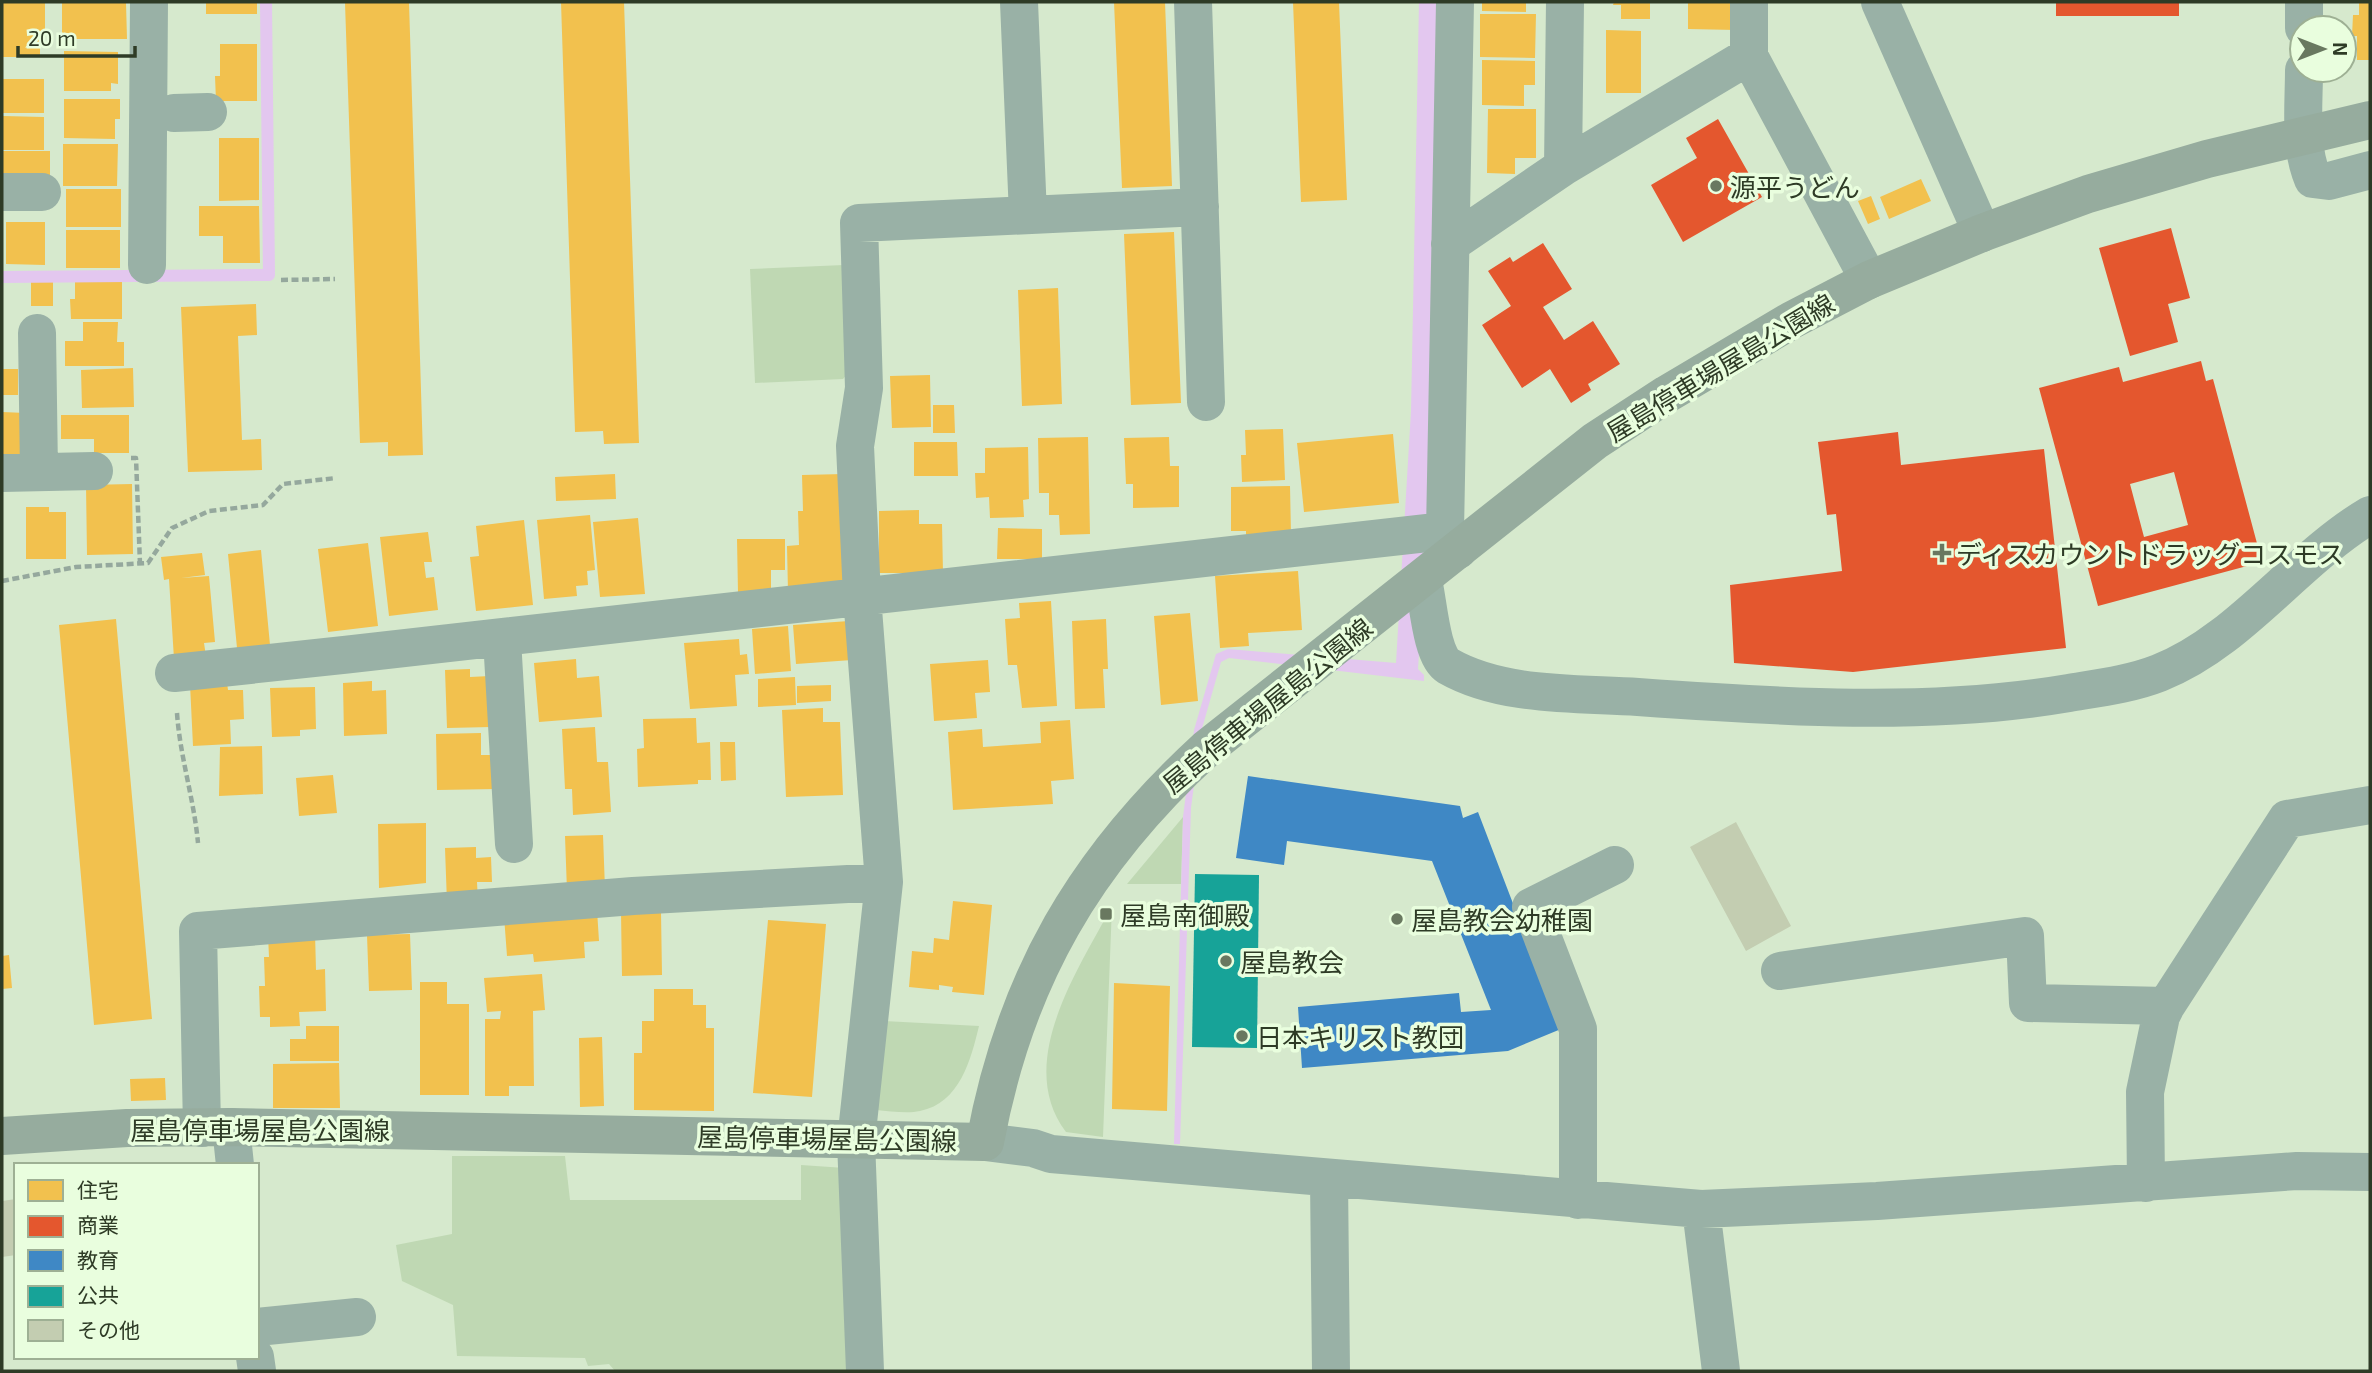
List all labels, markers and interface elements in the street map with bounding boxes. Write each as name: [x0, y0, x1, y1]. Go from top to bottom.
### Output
scale bar: [18, 14, 135, 58]
north arrow: [2288, 14, 2358, 84]
text: 20 m: [28, 25, 76, 50]
text: N: [2329, 42, 2352, 56]
place label: 源平うどん: [1730, 171, 1860, 202]
marker: 源平うどん: [1708, 178, 1724, 194]
street label: 屋島停車場屋島公園線: [1601, 287, 1839, 447]
place label: ディスカウントドラッグコスモス: [1956, 538, 2344, 569]
marker: ディスカウントドラッグコスモス: [1934, 545, 1950, 561]
street label: 屋島停車場屋島公園線: [1156, 611, 1378, 799]
place label: 屋島南御殿: [1120, 899, 1250, 930]
place label: 屋島教会幼稚園: [1411, 904, 1593, 935]
marker: 屋島南御殿: [1098, 906, 1114, 922]
marker: 屋島教会幼稚園: [1389, 911, 1405, 927]
place label: 屋島教会: [1240, 946, 1344, 977]
marker: 屋島教会: [1218, 953, 1234, 969]
place label: 日本キリスト教団: [1256, 1021, 1464, 1052]
marker: 日本キリスト教団: [1234, 1028, 1250, 1044]
street label: 屋島停車場屋島公園線: [130, 1114, 390, 1145]
street label: 屋島停車場屋島公園線: [697, 1120, 957, 1156]
legend: [14, 1163, 259, 1359]
text: 住宅: [77, 1177, 119, 1202]
text: 商業: [77, 1212, 119, 1237]
text: 教育: [77, 1247, 119, 1272]
text: 公共: [77, 1282, 119, 1307]
text: その他: [77, 1317, 140, 1342]

